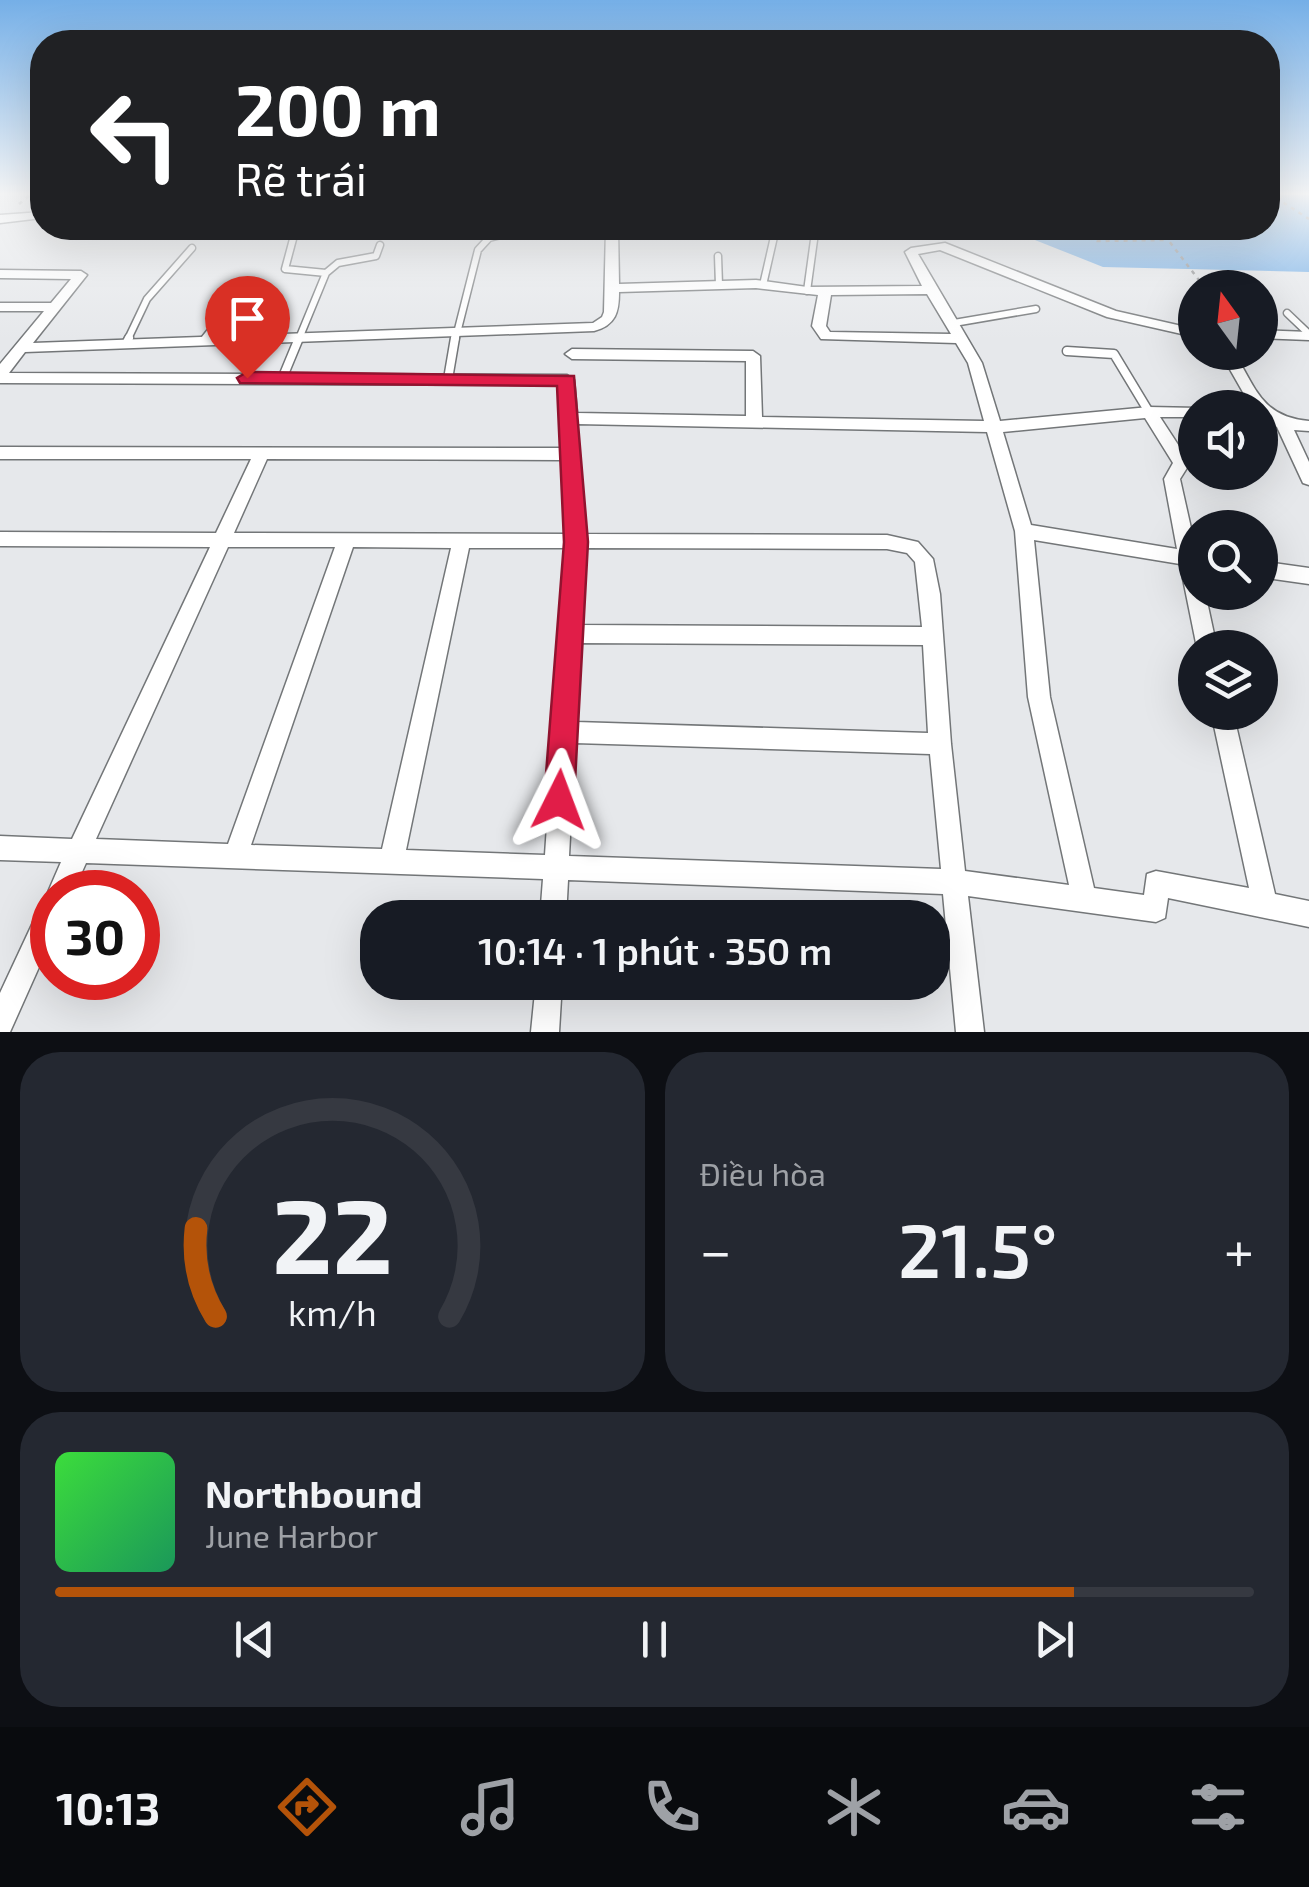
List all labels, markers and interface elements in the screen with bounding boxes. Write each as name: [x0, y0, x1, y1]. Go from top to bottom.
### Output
text: 200 m: [235, 66, 441, 150]
icon: left: [70, 70, 200, 200]
text: Rẽ trái: [235, 151, 367, 205]
north arrow: [1178, 270, 1278, 370]
map controls: [1178, 270, 1278, 730]
pin: [205, 276, 290, 379]
icon: arrive: [220, 291, 275, 346]
button: sound: [1178, 390, 1278, 490]
button: search: [1178, 510, 1278, 610]
button: layers: [1178, 630, 1278, 730]
position arrow: [507, 748, 611, 852]
speed limit sign: 30: [30, 870, 160, 1000]
text: 10:14 · 1 phút · 350 m: [478, 927, 832, 973]
text: Điều hòa: [700, 1154, 826, 1192]
text: 22: [272, 1170, 393, 1295]
text: 21.5°: [898, 1203, 1057, 1293]
text: −: [700, 1216, 732, 1282]
text: +: [1224, 1216, 1254, 1282]
text: km/h: [288, 1290, 377, 1333]
text: Northbound: [205, 1470, 423, 1516]
text: June Harbor: [205, 1516, 378, 1554]
icon: previous: [227, 1612, 282, 1667]
icon: pause: [627, 1612, 682, 1667]
icon: next: [1027, 1612, 1082, 1667]
icon: directions: [272, 1772, 342, 1842]
icon: music: [455, 1772, 525, 1842]
icon: phone: [637, 1772, 707, 1842]
icon: climate: [819, 1772, 889, 1842]
icon: car: [1001, 1772, 1071, 1842]
icon: filters: [1183, 1772, 1253, 1842]
text: 10:13: [56, 1780, 160, 1834]

